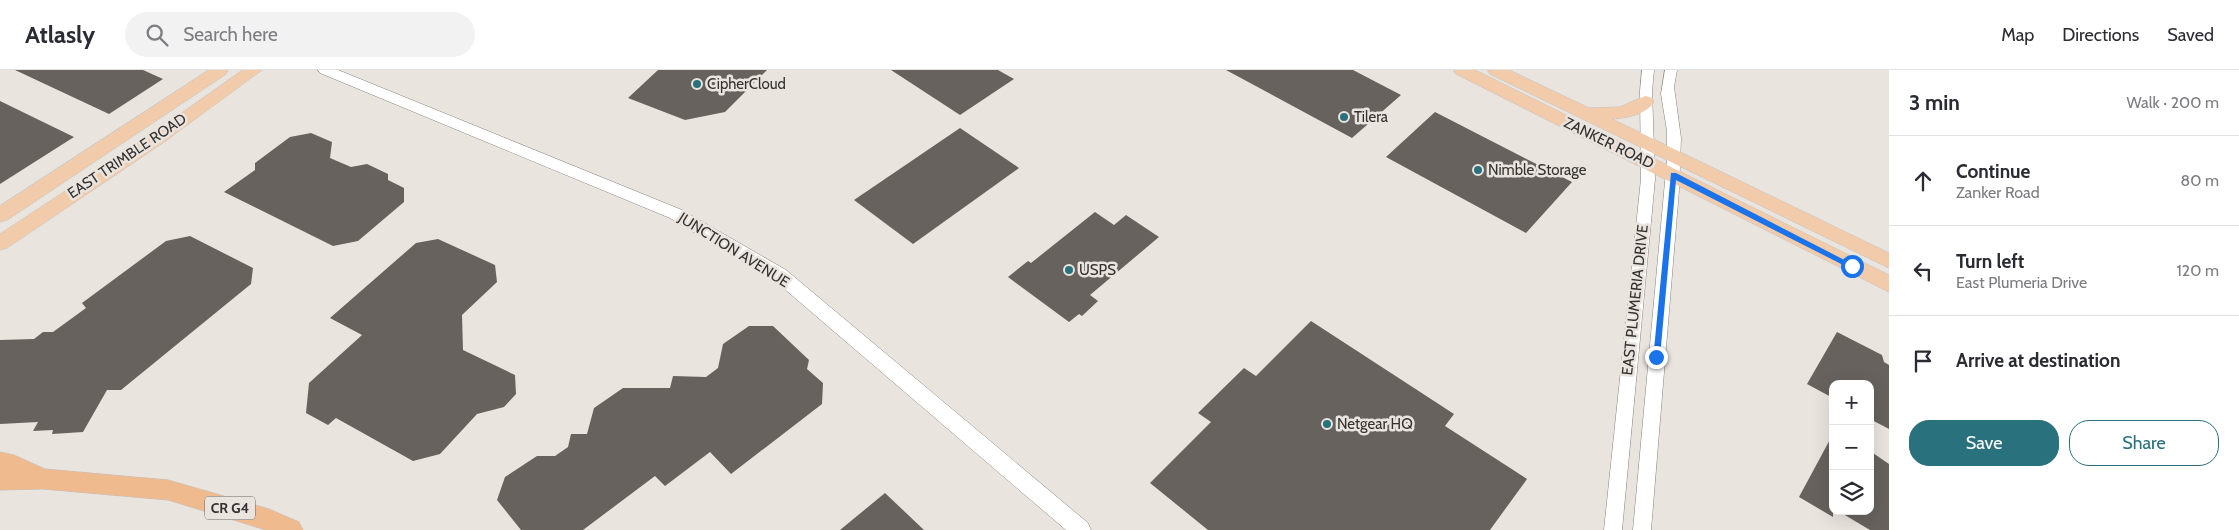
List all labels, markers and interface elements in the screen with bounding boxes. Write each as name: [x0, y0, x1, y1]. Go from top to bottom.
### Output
search box: [125, 12, 475, 57]
text: Atlasly: [25, 20, 95, 49]
icon: search: [143, 21, 171, 49]
text: Search here: [183, 23, 278, 46]
text: Map: [2001, 24, 2034, 46]
text: Directions: [2062, 24, 2139, 46]
text: Saved: [2167, 24, 2214, 46]
place label: CipherCloud: [707, 75, 786, 93]
marker: CipherCloud: [691, 78, 703, 90]
text: 3 min: [1909, 90, 1960, 115]
text: Walk · 200 m: [2127, 93, 2219, 112]
place label: Tilera: [1354, 108, 1389, 126]
street label: EAST TRIMBLE ROAD: [64, 110, 190, 202]
marker: Tilera: [1338, 111, 1350, 123]
street label: ZANKER ROAD: [1561, 113, 1657, 173]
text: Continue: [1956, 160, 2030, 183]
place label: Nimble Storage: [1488, 161, 1587, 179]
marker: Nimble Storage: [1472, 164, 1484, 176]
icon: ahead: [1909, 167, 1937, 195]
text: 80 m: [2181, 171, 2219, 190]
text: Zanker Road: [1956, 183, 2040, 202]
street label: JUNCTION AVENUE: [674, 208, 793, 291]
street label: EAST PLUMERIA DRIVE: [1618, 224, 1652, 376]
text: Turn left: [1956, 250, 2024, 273]
route start: [1841, 255, 1864, 278]
icon: left: [1909, 257, 1937, 285]
place label: USPS: [1079, 261, 1116, 279]
text: 120 m: [2177, 261, 2219, 280]
marker: USPS: [1063, 264, 1075, 276]
text: East Plumeria Drive: [1956, 273, 2087, 292]
route end: [1645, 346, 1668, 369]
icon: arrive: [1909, 347, 1937, 375]
text: Arrive at destination: [1956, 349, 2120, 372]
map controls: [1829, 380, 1874, 515]
button: +: [1829, 380, 1874, 425]
place label: Netgear HQ: [1337, 415, 1413, 433]
marker: Netgear HQ: [1321, 418, 1333, 430]
button: Save: [1909, 420, 2059, 466]
button: Share: [2069, 420, 2219, 466]
button: −: [1829, 425, 1874, 470]
button: layers: [1829, 470, 1874, 515]
road number: CR G4: [205, 496, 255, 519]

